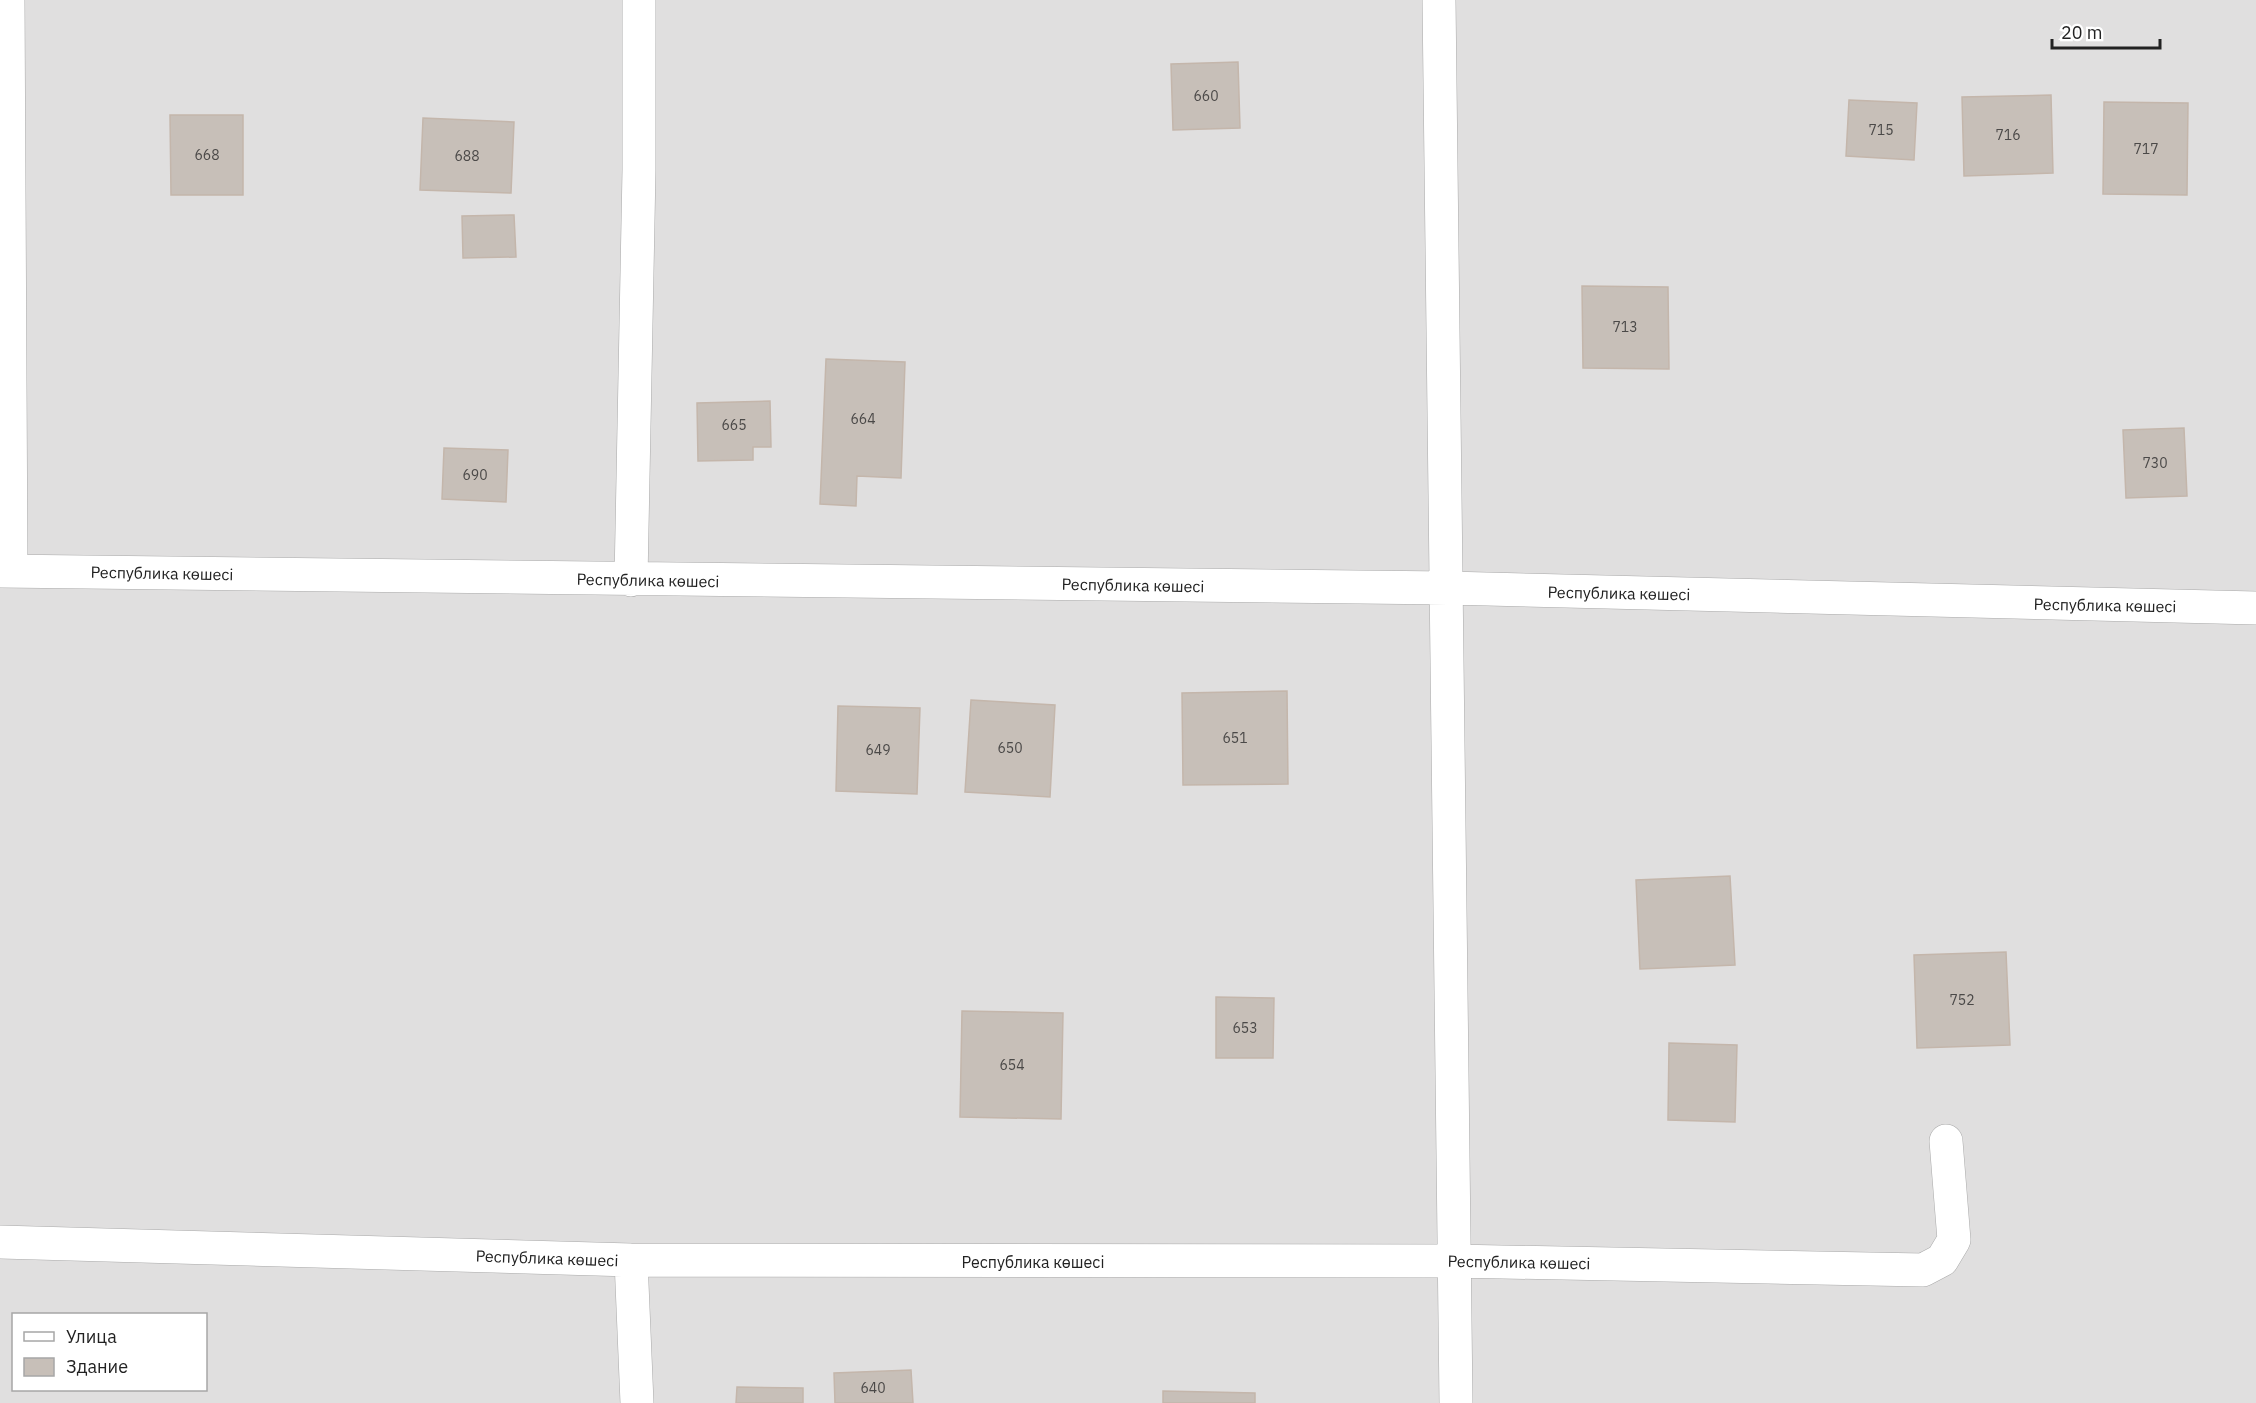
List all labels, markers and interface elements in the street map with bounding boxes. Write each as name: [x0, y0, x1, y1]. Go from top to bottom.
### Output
scale bar: [2052, 12, 2160, 50]
text: 20 m: [2061, 21, 2103, 44]
house number: 660: [1193, 87, 1219, 105]
house number: 715: [1868, 121, 1894, 139]
house number: 716: [1995, 126, 2021, 144]
house number: 717: [2133, 140, 2159, 158]
house number: 668: [194, 146, 220, 164]
house number: 688: [454, 147, 480, 165]
house number: 713: [1612, 318, 1638, 336]
house number: 664: [850, 410, 876, 428]
house number: 665: [721, 416, 747, 434]
house number: 730: [2142, 454, 2168, 472]
house number: 690: [462, 466, 488, 484]
street label: Республика көшесі: [90, 562, 234, 584]
street label: Республика көшесі: [576, 569, 720, 591]
street label: Республика көшесі: [1061, 574, 1205, 596]
street label: Республика көшесі: [1547, 582, 1691, 604]
street label: Республика көшесі: [2033, 594, 2177, 616]
house number: 651: [1222, 729, 1248, 747]
house number: 650: [997, 739, 1023, 757]
house number: 649: [865, 741, 891, 759]
house number: 752: [1949, 991, 1975, 1009]
house number: 653: [1232, 1019, 1258, 1037]
house number: 654: [999, 1056, 1025, 1074]
street label: Республика көшесі: [475, 1246, 619, 1270]
street label: Республика көшесі: [1447, 1251, 1591, 1273]
street label: Республика көшесі: [962, 1252, 1104, 1272]
legend: [12, 1313, 207, 1391]
text: Улица: [66, 1325, 117, 1348]
text: Здание: [66, 1355, 128, 1378]
house number: 640: [860, 1379, 886, 1397]

